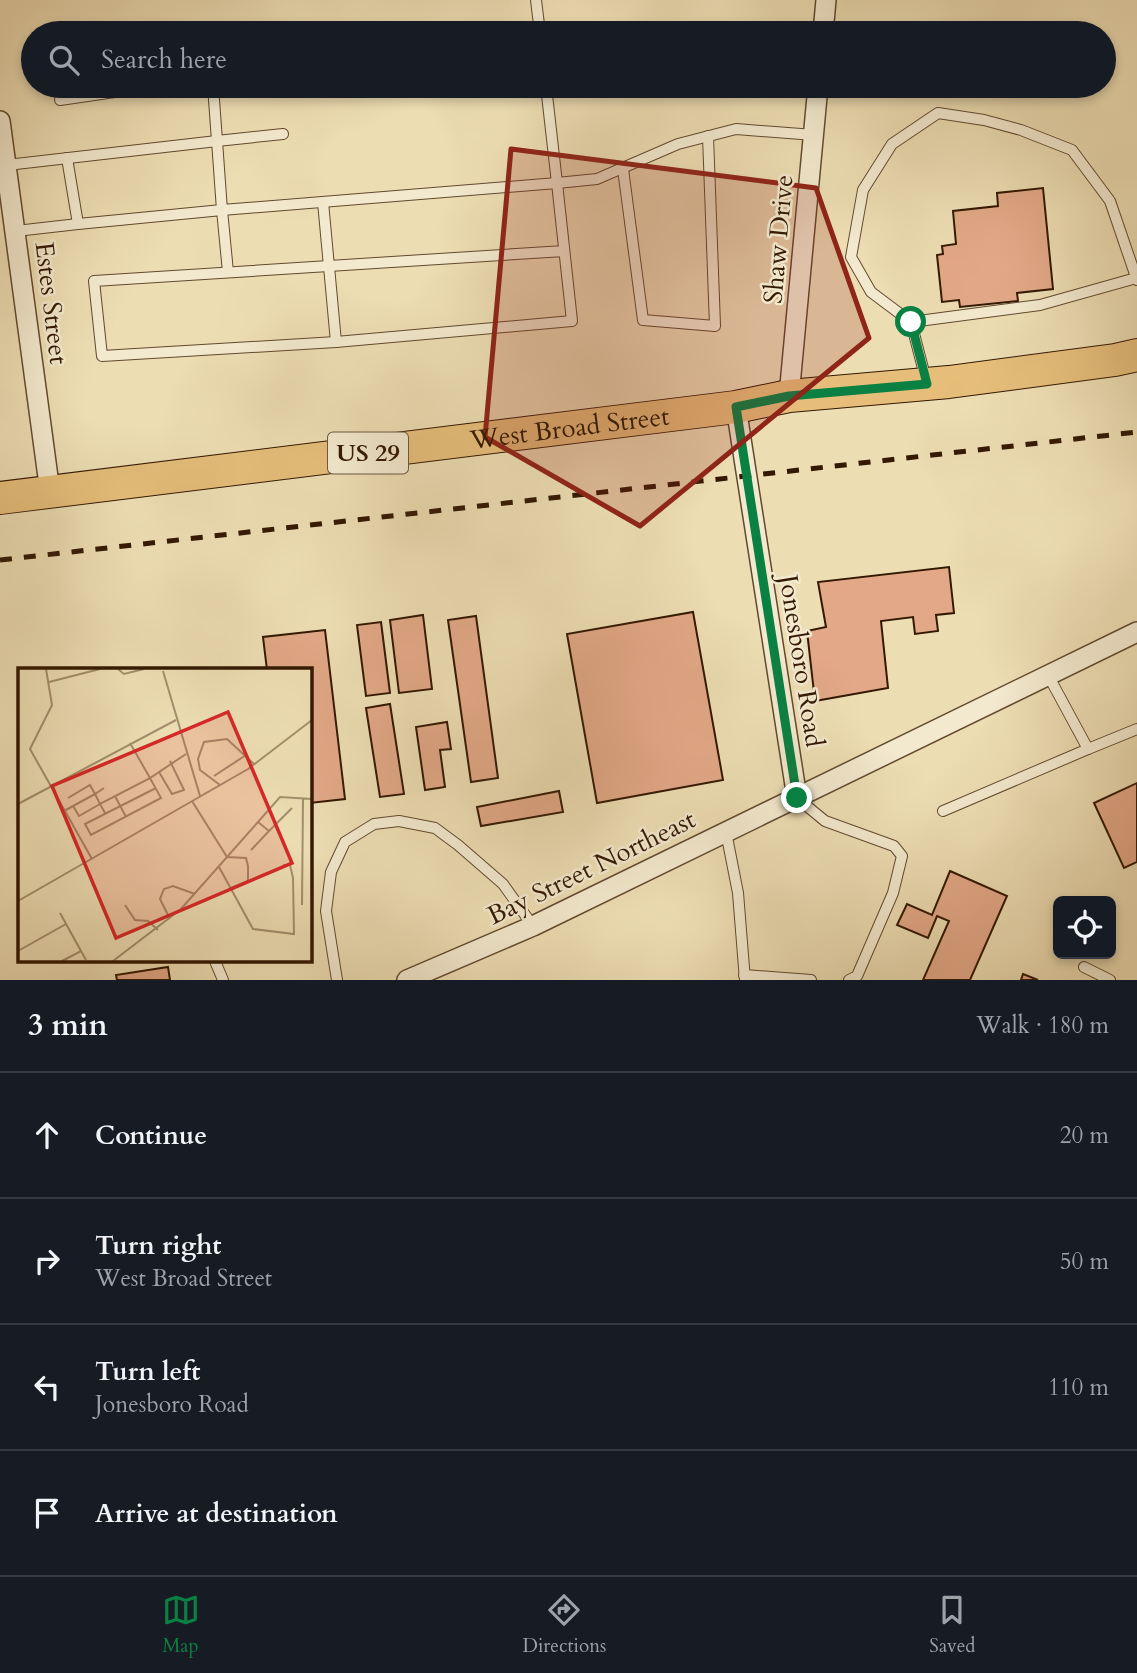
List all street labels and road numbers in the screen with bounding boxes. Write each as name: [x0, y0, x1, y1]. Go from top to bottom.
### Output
street label: Shaw Drive: [755, 173, 802, 305]
street label: Estes Street: [27, 240, 76, 366]
street label: West Broad Street: [467, 398, 671, 458]
road number: US 29: [328, 432, 408, 474]
street label: Jonesboro Road: [770, 569, 832, 750]
street label: Bay Street Northeast: [481, 802, 701, 933]

